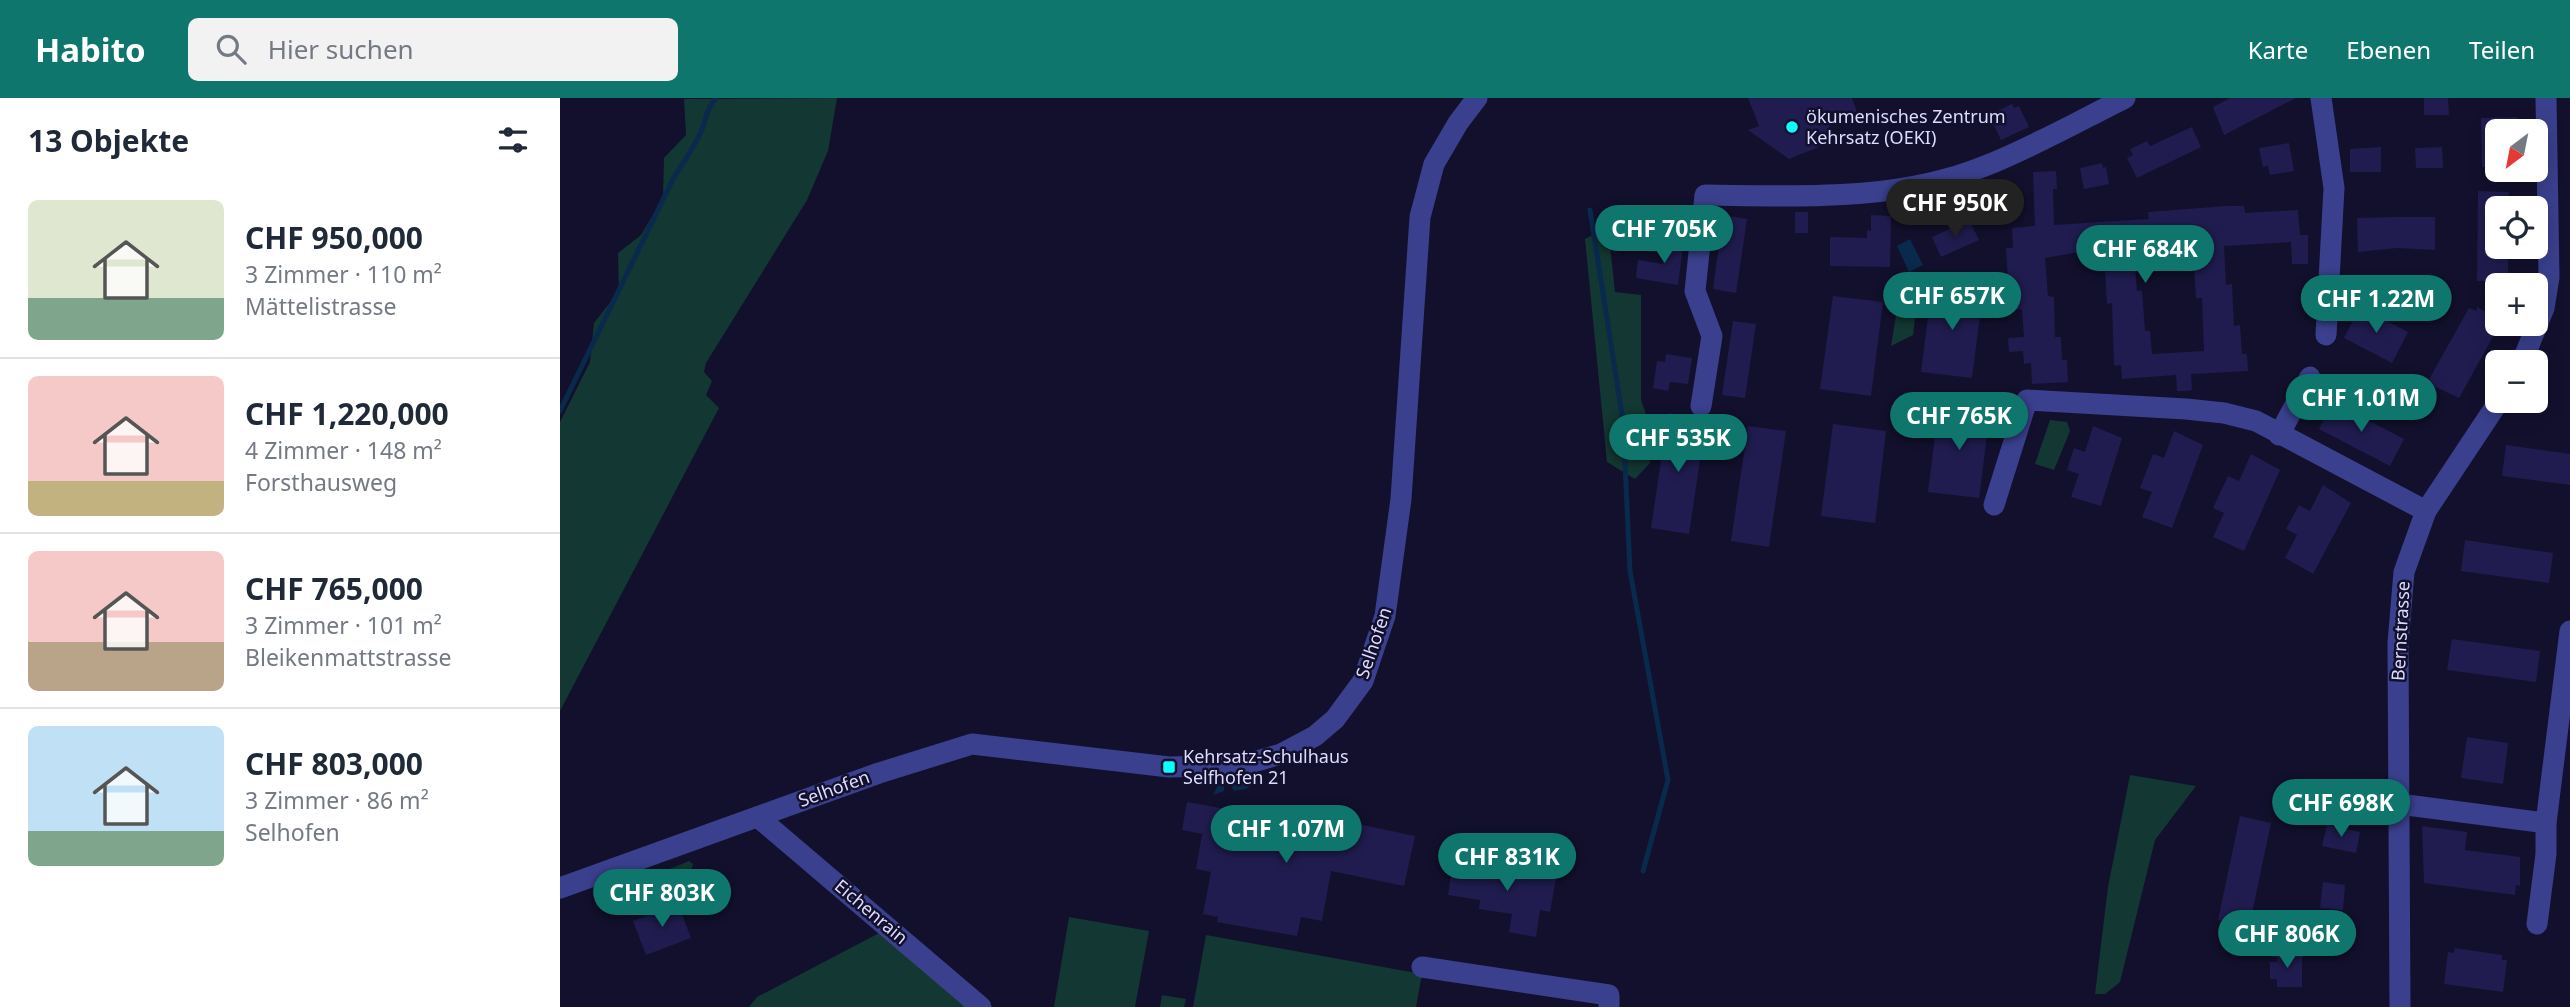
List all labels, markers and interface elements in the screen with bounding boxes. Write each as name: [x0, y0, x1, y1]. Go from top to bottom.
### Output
search box: [188, 18, 678, 81]
text: Habito: [35, 27, 146, 72]
icon: search: [212, 30, 250, 68]
text: Hier suchen: [268, 31, 414, 67]
text: Karte: [2248, 33, 2308, 66]
text: Ebenen: [2346, 33, 2431, 66]
text: Teilen: [2469, 33, 2535, 66]
place label: ökumenisches Zentrum Kehrsatz (OEKI): [1806, 104, 2006, 149]
marker: ökumenisches Zentrum Kehrsatz (OEKI): [1784, 119, 1800, 135]
north arrow: [2485, 119, 2548, 182]
map controls: [2485, 119, 2548, 413]
text: 13 Objekte: [28, 120, 189, 161]
icon: filters: [494, 121, 532, 159]
pin: CHF 950K: [1883, 180, 2027, 239]
text: CHF 950K: [1902, 186, 2008, 218]
button: locate: [2485, 196, 2548, 259]
pin: CHF 705K: [1592, 206, 1736, 265]
text: CHF 705K: [1611, 212, 1717, 244]
text: CHF 950,000: [245, 217, 423, 258]
pin: CHF 684K: [2073, 226, 2217, 285]
icon: home: [84, 228, 168, 312]
text: CHF 684K: [2092, 232, 2198, 264]
text: 3 Zimmer · 110 m²: [245, 258, 442, 290]
pin: CHF 657K: [1880, 272, 2024, 332]
button: +: [2485, 273, 2548, 336]
pin: CHF 1.22M: [2296, 275, 2456, 335]
text: CHF 657K: [1899, 279, 2005, 311]
text: CHF 1.22M: [2317, 282, 2435, 314]
text: Mättelistrasse: [245, 290, 396, 322]
button: −: [2485, 350, 2548, 413]
pin: CHF 1.01M: [2281, 374, 2441, 434]
text: CHF 1.01M: [2302, 381, 2420, 413]
pin: CHF 765K: [1887, 392, 2031, 452]
text: CHF 1,220,000: [245, 393, 449, 434]
text: CHF 765K: [1906, 399, 2012, 431]
icon: home: [84, 404, 168, 488]
pin: CHF 535K: [1606, 414, 1750, 474]
text: CHF 535K: [1625, 421, 1731, 453]
text: 4 Zimmer · 148 m²: [245, 434, 442, 466]
text: Forsthausweg: [245, 466, 397, 498]
text: CHF 765,000: [245, 568, 423, 609]
icon: home: [84, 579, 168, 663]
street label: Bernstrasse: [2385, 580, 2415, 682]
street label: Selhofen: [1350, 604, 1396, 682]
text: 3 Zimmer · 101 m²: [245, 609, 442, 641]
text: Bleikenmattstrasse: [245, 641, 452, 673]
text: CHF 803,000: [245, 743, 423, 784]
place label: Kehrsatz-Schulhaus Selfhofen 21: [1183, 744, 1349, 789]
icon: home: [84, 754, 168, 838]
marker: Kehrsatz-Schulhaus Selfhofen 21: [1161, 759, 1177, 775]
street label: Selhofen: [795, 764, 873, 812]
pin: CHF 698K: [2269, 780, 2413, 839]
text: 3 Zimmer · 86 m²: [245, 784, 429, 816]
text: CHF 698K: [2288, 786, 2394, 818]
pin: CHF 1.07M: [1206, 806, 1366, 865]
text: CHF 1.07M: [1227, 812, 1345, 844]
text: Selhofen: [245, 816, 340, 848]
pin: CHF 831K: [1435, 834, 1579, 893]
text: CHF 831K: [1454, 840, 1560, 872]
pin: CHF 803K: [590, 870, 734, 929]
street label: Eichenrain: [830, 874, 913, 949]
text: CHF 803K: [609, 876, 715, 908]
pin: CHF 806K: [2215, 910, 2359, 970]
text: CHF 806K: [2234, 917, 2340, 949]

